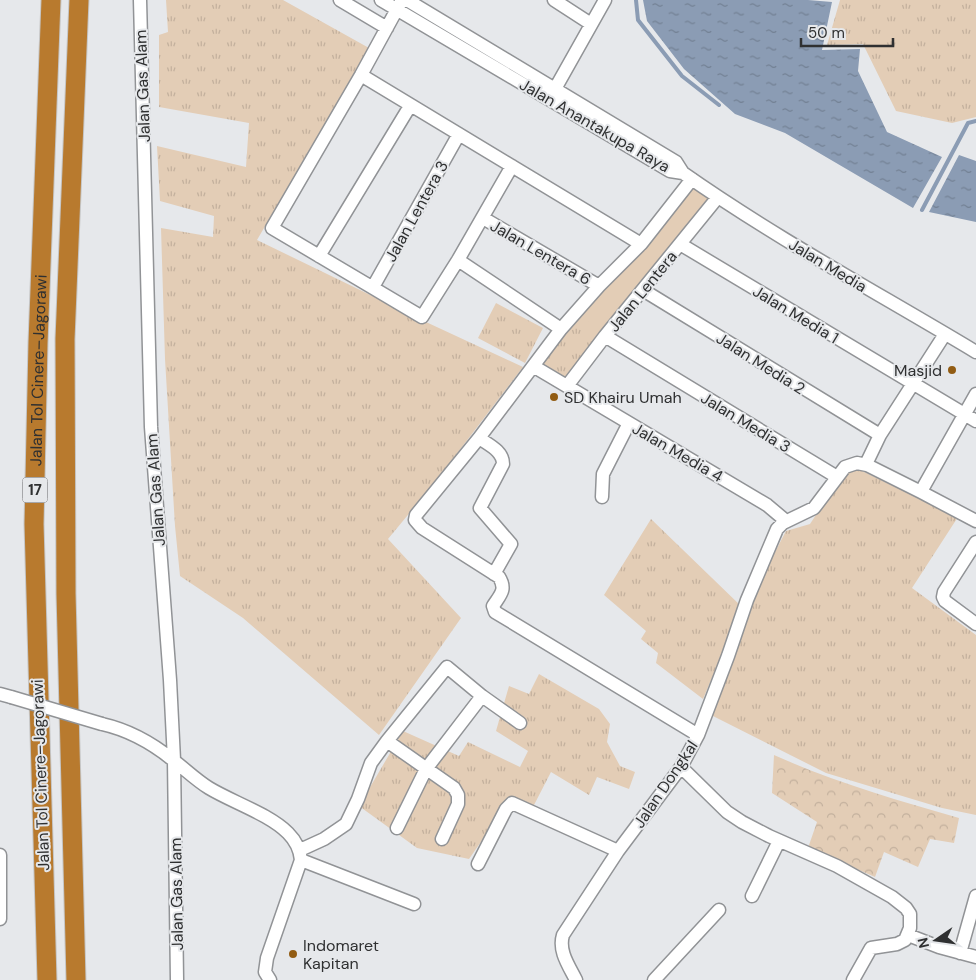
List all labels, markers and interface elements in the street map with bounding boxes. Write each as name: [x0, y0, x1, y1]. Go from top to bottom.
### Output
scale bar: [801, 15, 894, 47]
text: 50 m: [808, 23, 845, 43]
street label: Jalan Gas Alam: [130, 29, 155, 143]
street label: Jalan Anantakupa Raya: [516, 74, 674, 177]
street label: Jalan Lentera 3: [380, 157, 453, 265]
street label: Jalan Lentera 6: [487, 215, 595, 290]
street label: Jalan Media: [785, 234, 871, 297]
street label: Jalan Lentera: [603, 246, 682, 336]
street label: Jalan Tol Cinere–Jagorawi: [25, 274, 52, 466]
street label: Jalan Media 1: [749, 280, 843, 348]
street label: Jalan Media 2: [712, 328, 809, 399]
place label: Masjid: [894, 360, 942, 381]
marker: Masjid: [946, 364, 958, 376]
place label: SD Khairu Umah: [564, 387, 682, 408]
street label: Jalan Media 3: [697, 387, 795, 458]
marker: SD Khairu Umah: [548, 391, 560, 403]
street label: Jalan Media 4: [629, 418, 727, 487]
street label: Jalan Gas Alam: [141, 433, 170, 547]
road number: 17: [22, 478, 48, 502]
street label: Jalan Tol Cinere–Jagorawi: [27, 679, 54, 871]
street label: Jalan Dongkal: [628, 736, 702, 832]
street label: Jalan Gas Alam: [165, 837, 188, 951]
north arrow: [911, 915, 961, 965]
place label: Indomaret Kapitan: [303, 935, 379, 974]
text: N: [913, 936, 933, 950]
marker: Indomaret Kapitan: [287, 948, 299, 960]

